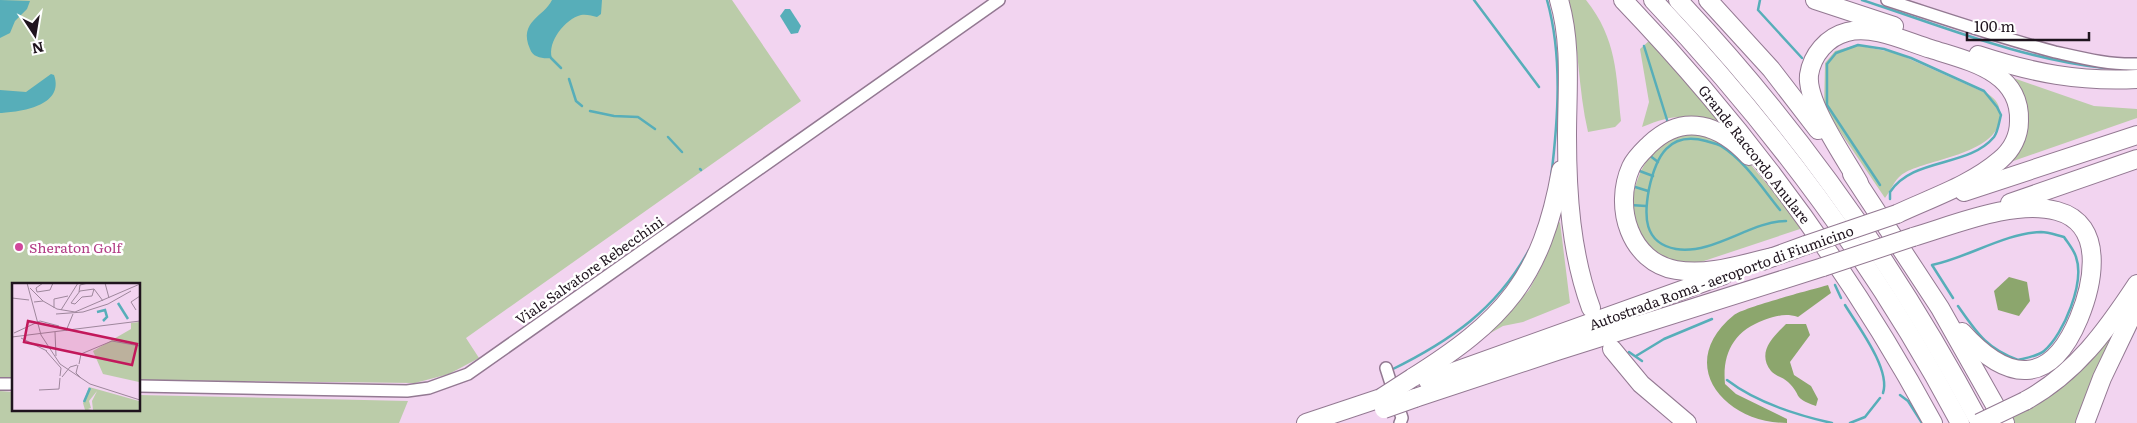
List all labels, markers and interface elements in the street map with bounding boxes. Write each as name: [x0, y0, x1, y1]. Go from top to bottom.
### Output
north arrow: [10, 10, 60, 60]
scale bar: [1967, 10, 2090, 42]
text: 100 m: [1974, 14, 2015, 37]
text: N: [30, 38, 46, 60]
street label: Grande Raccordo Anulare: [1694, 80, 1816, 228]
street label: Viale Salvatore Rebecchini: [511, 211, 667, 329]
street label: Autostrada Roma - aeroporto di Fiumicino: [1586, 220, 1856, 334]
place label: Sheraton Golf: [29, 237, 123, 257]
marker: Sheraton Golf: [13, 241, 25, 253]
inset map: [12, 283, 140, 410]

